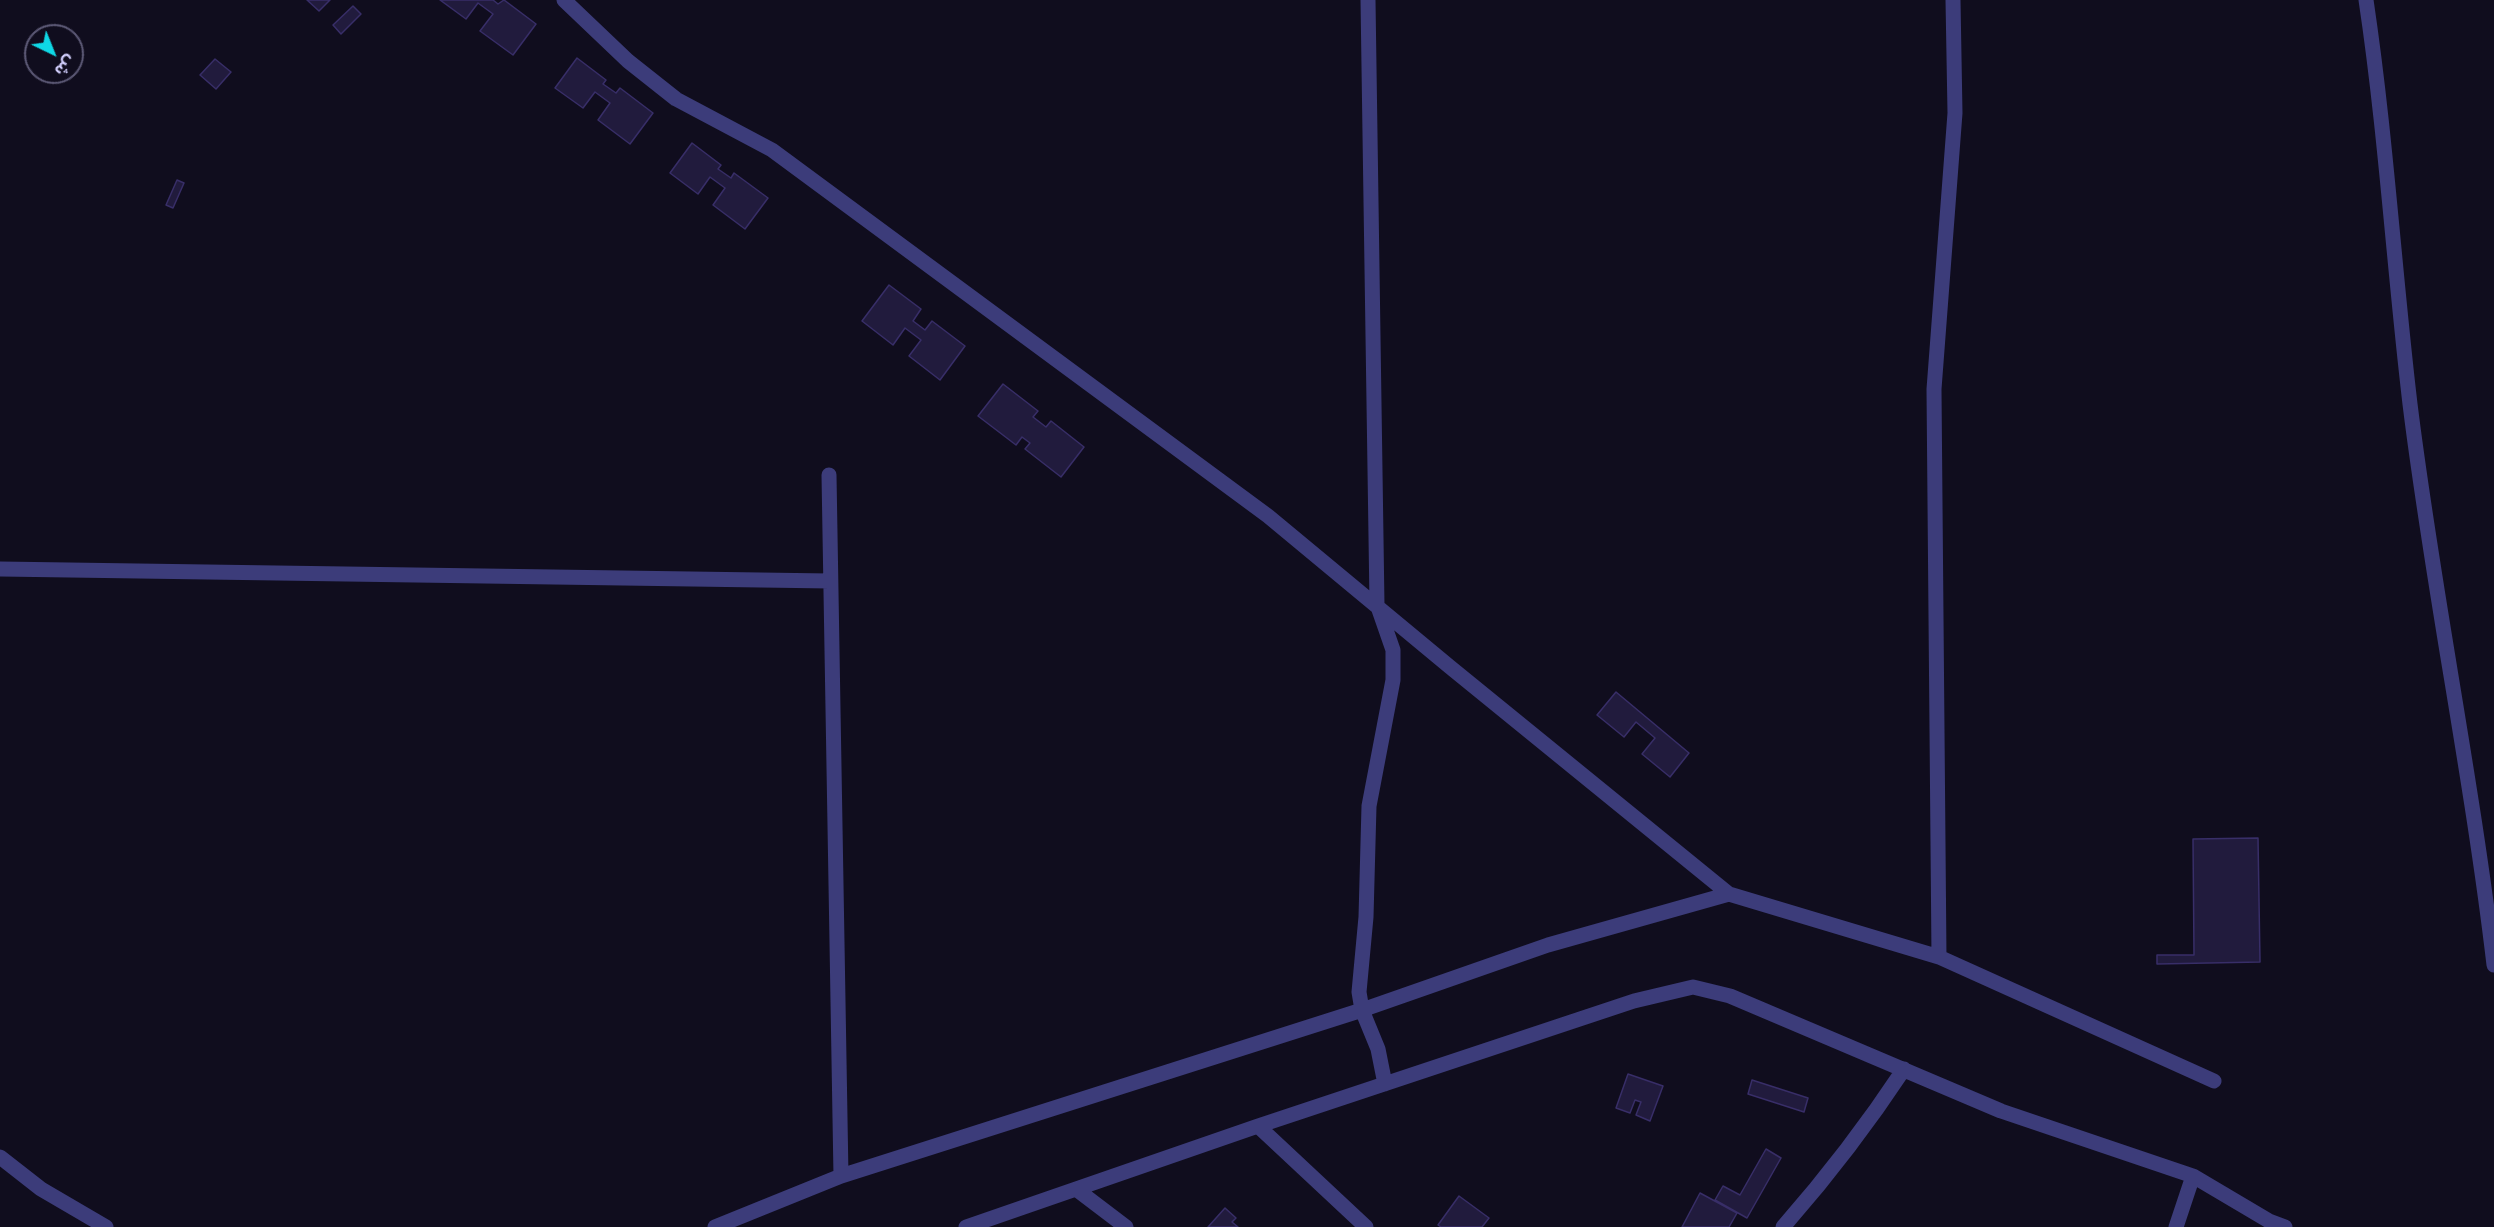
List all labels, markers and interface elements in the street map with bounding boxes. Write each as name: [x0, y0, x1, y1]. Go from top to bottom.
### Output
north arrow: [24, 24, 84, 84]
text: ش: [51, 52, 80, 80]

